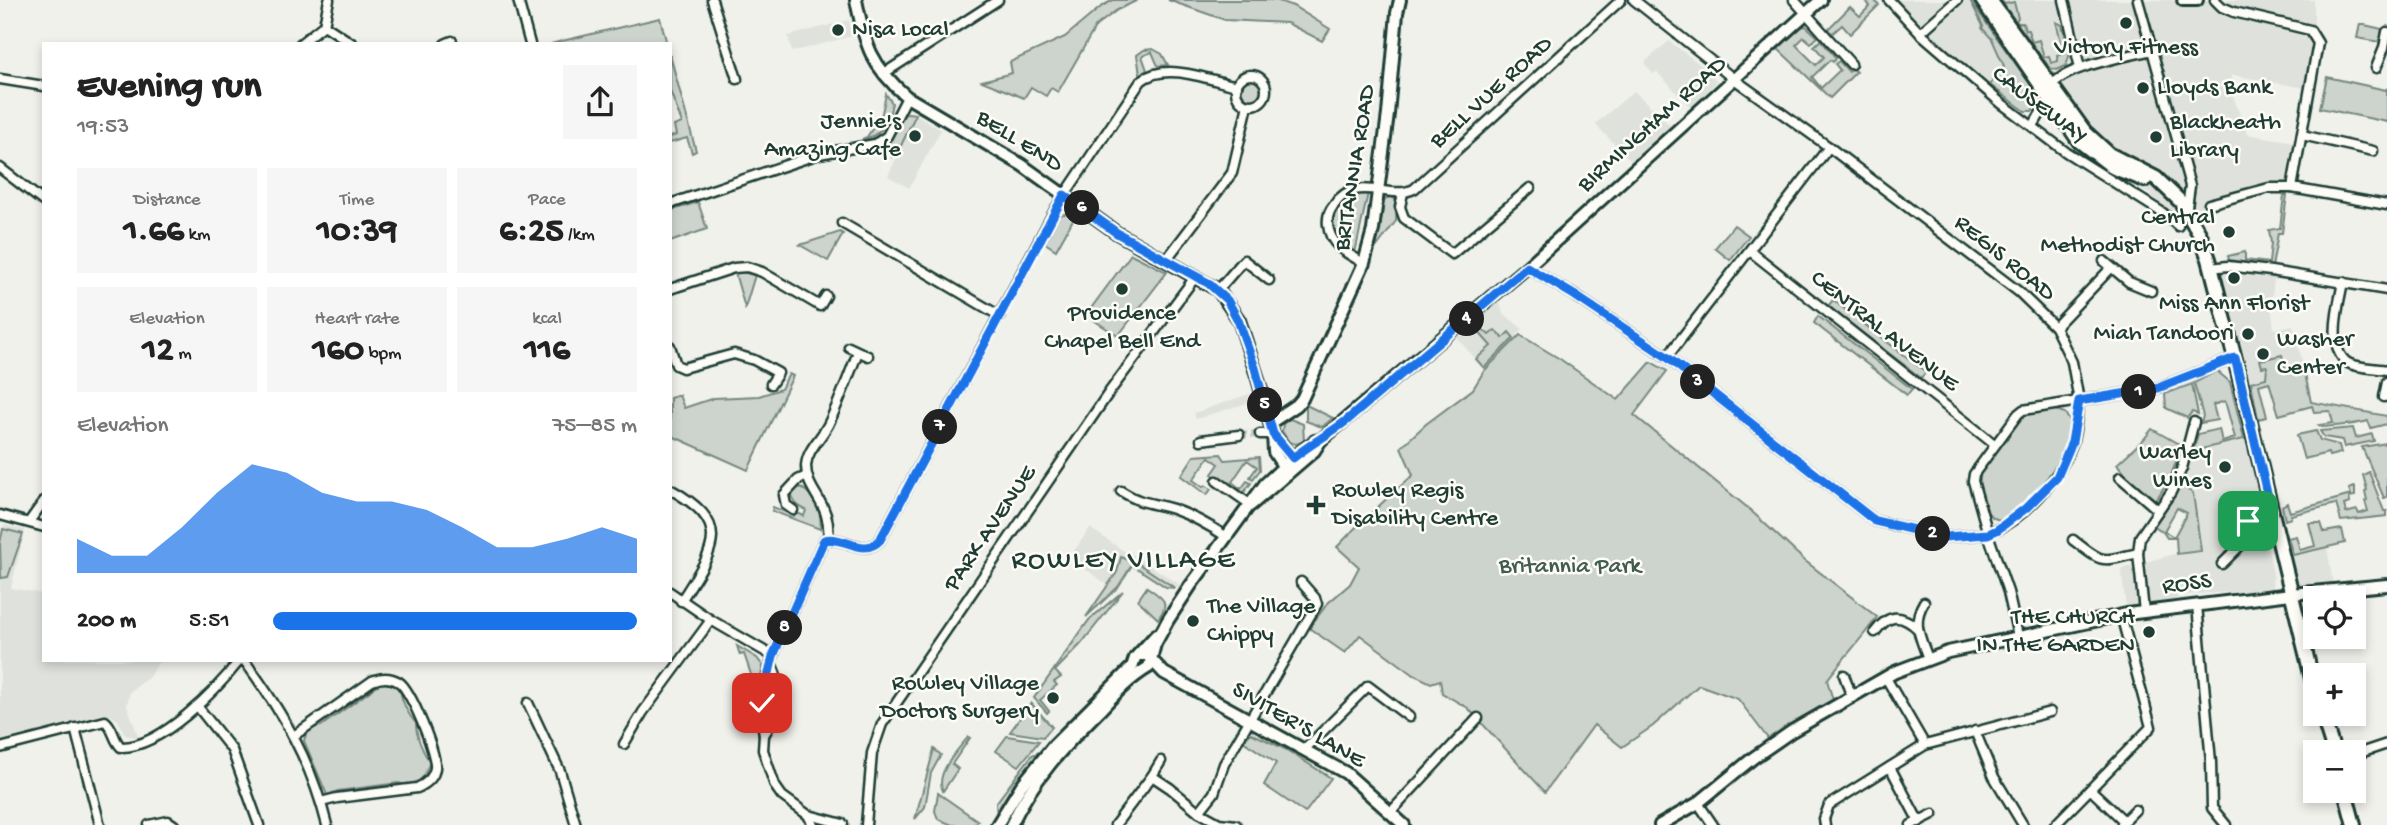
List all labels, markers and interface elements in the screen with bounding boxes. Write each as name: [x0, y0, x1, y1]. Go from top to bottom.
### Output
marker: Victory Fitness: [2118, 15, 2134, 31]
place label: Nisa Local: [852, 16, 949, 45]
marker: Nisa Local: [830, 22, 846, 38]
street label: BELL VUE ROAD: [1424, 30, 1560, 156]
place label: Victory Fitness: [2053, 34, 2199, 63]
street label: BIRMINGHAM ROAD: [1572, 50, 1734, 200]
street label: CAUSEWAY: [1985, 60, 2093, 152]
button: share: [563, 65, 637, 139]
text: Evening run: [77, 66, 261, 110]
place label: Lloyds Bank: [2157, 74, 2274, 103]
marker: Lloyds Bank: [2135, 80, 2151, 96]
street label: BRITANNIA ROAD: [1328, 83, 1383, 254]
street label: BELL END: [969, 104, 1068, 180]
place label: Jennie's Amazing Cafe: [764, 108, 902, 165]
place label: Blackheath Library: [2169, 109, 2281, 166]
text: 19:53: [77, 114, 129, 141]
marker: Jennie's Amazing Cafe: [907, 128, 923, 144]
marker: Blackheath Library: [2148, 129, 2164, 145]
text: Distance: [133, 189, 201, 212]
text: Time: [340, 189, 374, 212]
text: Pace: [528, 189, 566, 212]
pin: 6: [1064, 190, 1100, 226]
text: 6: [1077, 196, 1086, 219]
place label: Central Methodist Church: [2041, 204, 2215, 261]
street label: REGIS ROAD: [1947, 209, 2061, 309]
text: 1.66: [123, 212, 184, 253]
text: 10:39: [317, 212, 397, 253]
text: 6:25: [499, 212, 564, 253]
text: km: [184, 224, 211, 247]
text: /km: [564, 224, 595, 247]
marker: Central Methodist Church: [2221, 224, 2237, 240]
street label: CENTRAL AVENUE: [1804, 265, 1965, 400]
marker: Miss Ann Florist: [2226, 270, 2242, 286]
marker: Providence Chapel Bell End: [1114, 281, 1130, 297]
place label: Miss Ann Florist: [2159, 290, 2311, 319]
place label: Providence Chapel Bell End: [1044, 300, 1202, 357]
pin: 4: [1450, 302, 1484, 336]
text: 4: [1462, 307, 1471, 330]
text: Elevation: [129, 308, 205, 331]
text: Heart rate: [314, 308, 400, 331]
text: kcal: [532, 308, 562, 331]
place label: Miah Tandoori: [2094, 320, 2234, 349]
marker: Miah Tandoori: [2240, 326, 2256, 342]
place label: Washer Center: [2277, 326, 2356, 383]
text: 12: [142, 331, 174, 372]
text: 160: [312, 331, 364, 372]
text: 116: [524, 331, 570, 372]
text: m: [174, 343, 192, 366]
text: bpm: [364, 343, 402, 366]
marker: Washer Center: [2255, 346, 2271, 362]
pin: 3: [1680, 364, 1716, 400]
text: 3: [1693, 370, 1702, 393]
pin: 1: [2122, 374, 2156, 410]
text: 1: [2135, 380, 2142, 403]
pin: 5: [1248, 388, 1282, 422]
text: 5: [1260, 393, 1270, 416]
pin: 7: [922, 410, 958, 444]
text: Elevation: [77, 413, 168, 440]
text: 75–85 m: [552, 413, 637, 440]
text: 7: [935, 415, 944, 438]
place label: Warley Wines: [2139, 439, 2212, 496]
marker: Warley Wines: [2217, 459, 2233, 475]
street label: PARK AVENUE: [938, 460, 1044, 598]
place label: Rowley Regis Disability Centre: [1330, 477, 1499, 534]
pin: [2218, 491, 2278, 551]
marker: Rowley Regis Disability Centre: [1306, 495, 1326, 515]
icon: arrive: [2229, 502, 2267, 540]
pin: 2: [1916, 516, 1951, 552]
text: 2: [1928, 522, 1937, 545]
district label: ROWLEY VILLAGE: [1011, 545, 1237, 578]
park label: Britannia Park: [1498, 553, 1643, 582]
street label: ROSS: [2161, 567, 2214, 602]
map controls: [2303, 586, 2366, 803]
button: locate: [2303, 586, 2366, 649]
place label: The Village Chippy: [1205, 593, 1316, 650]
place label: THE CHURCH IN THE GARDEN: [1976, 604, 2135, 661]
text: 200 m: [77, 608, 136, 635]
text: 5:51: [189, 608, 230, 635]
pin: 8: [768, 610, 802, 646]
marker: The Village Chippy: [1185, 613, 1201, 629]
text: 8: [779, 616, 790, 639]
marker: THE CHURCH IN THE GARDEN: [2141, 624, 2157, 640]
button: +: [2303, 663, 2366, 726]
place label: Rowley Village Doctors Surgery: [878, 670, 1040, 727]
pin: [732, 673, 792, 733]
street label: SIVITER'S LANE: [1226, 676, 1371, 776]
icon: check: [743, 684, 781, 722]
marker: Rowley Village Doctors Surgery: [1045, 690, 1061, 706]
button: −: [2303, 740, 2366, 803]

